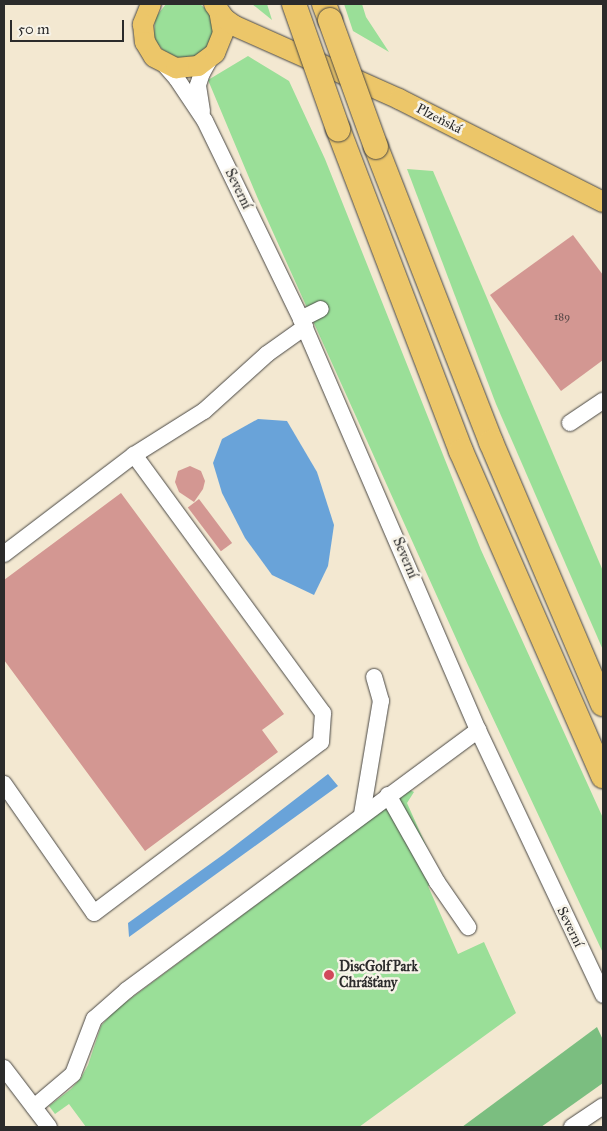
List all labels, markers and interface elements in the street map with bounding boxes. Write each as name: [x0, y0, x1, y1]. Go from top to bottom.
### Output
scale bar: [12, 10, 126, 42]
text: 50 m: [18, 20, 50, 38]
street label: Plzeňská: [413, 100, 465, 138]
street label: Severní: [221, 166, 255, 212]
house number: 189: [554, 310, 570, 324]
street label: Severní: [389, 535, 421, 581]
street label: Severní: [553, 904, 587, 950]
place label: DiscGolfPark Chrášťany: [339, 959, 418, 992]
marker: DiscGolfPark Chrášťany: [323, 969, 335, 981]

